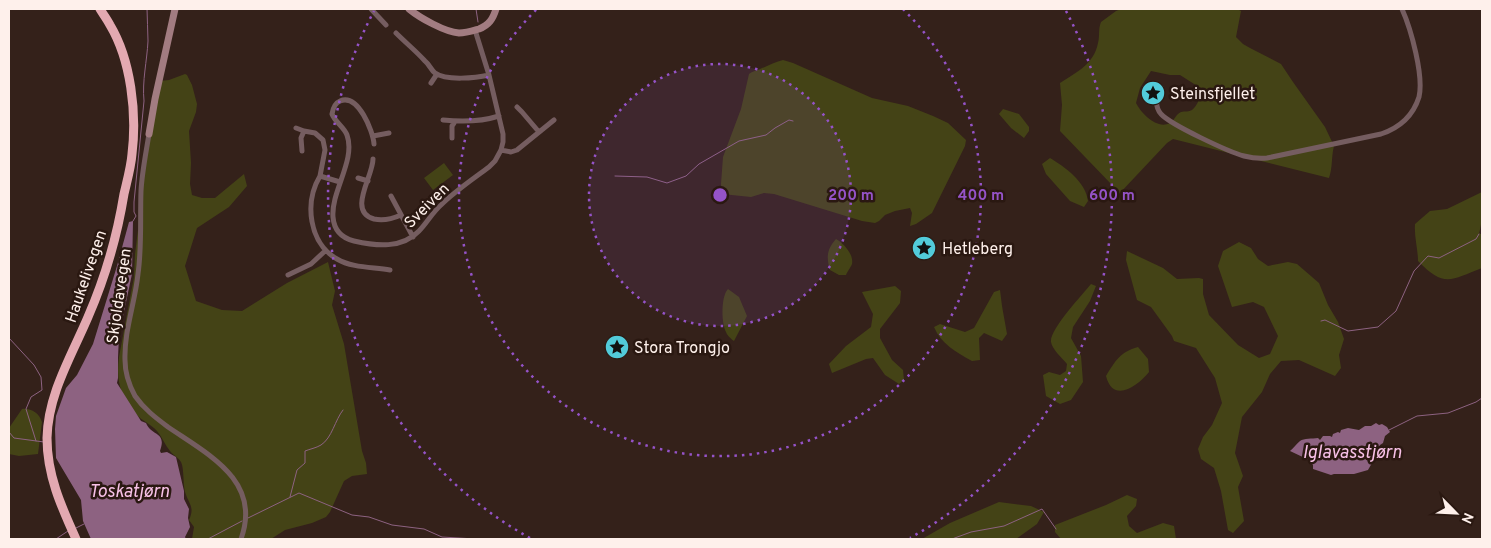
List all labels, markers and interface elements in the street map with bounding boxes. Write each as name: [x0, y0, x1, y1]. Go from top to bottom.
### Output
place icon: Steinsfjellet: [1140, 80, 1166, 106]
place label: Steinsfjellet: [1170, 85, 1255, 105]
street label: Sveiven: [401, 180, 454, 233]
centre of rings: [711, 186, 729, 204]
text: 200 m: [828, 187, 874, 206]
text: 400 m: [958, 187, 1004, 206]
text: 600 m: [1089, 187, 1135, 206]
street label: Haukelivegen: [62, 228, 112, 326]
place icon: Hetleberg: [911, 235, 937, 261]
place label: Hetleberg: [942, 240, 1013, 260]
street label: Skjoldavegen: [103, 247, 137, 345]
place icon: Stora Trongjo: [604, 334, 630, 360]
place label: Stora Trongjo: [634, 339, 730, 359]
water label: Iglavasstjørn: [1303, 442, 1402, 465]
water label: Toskatjørn: [89, 481, 169, 504]
north arrow: [1431, 488, 1481, 538]
text: N: [1457, 510, 1476, 526]

